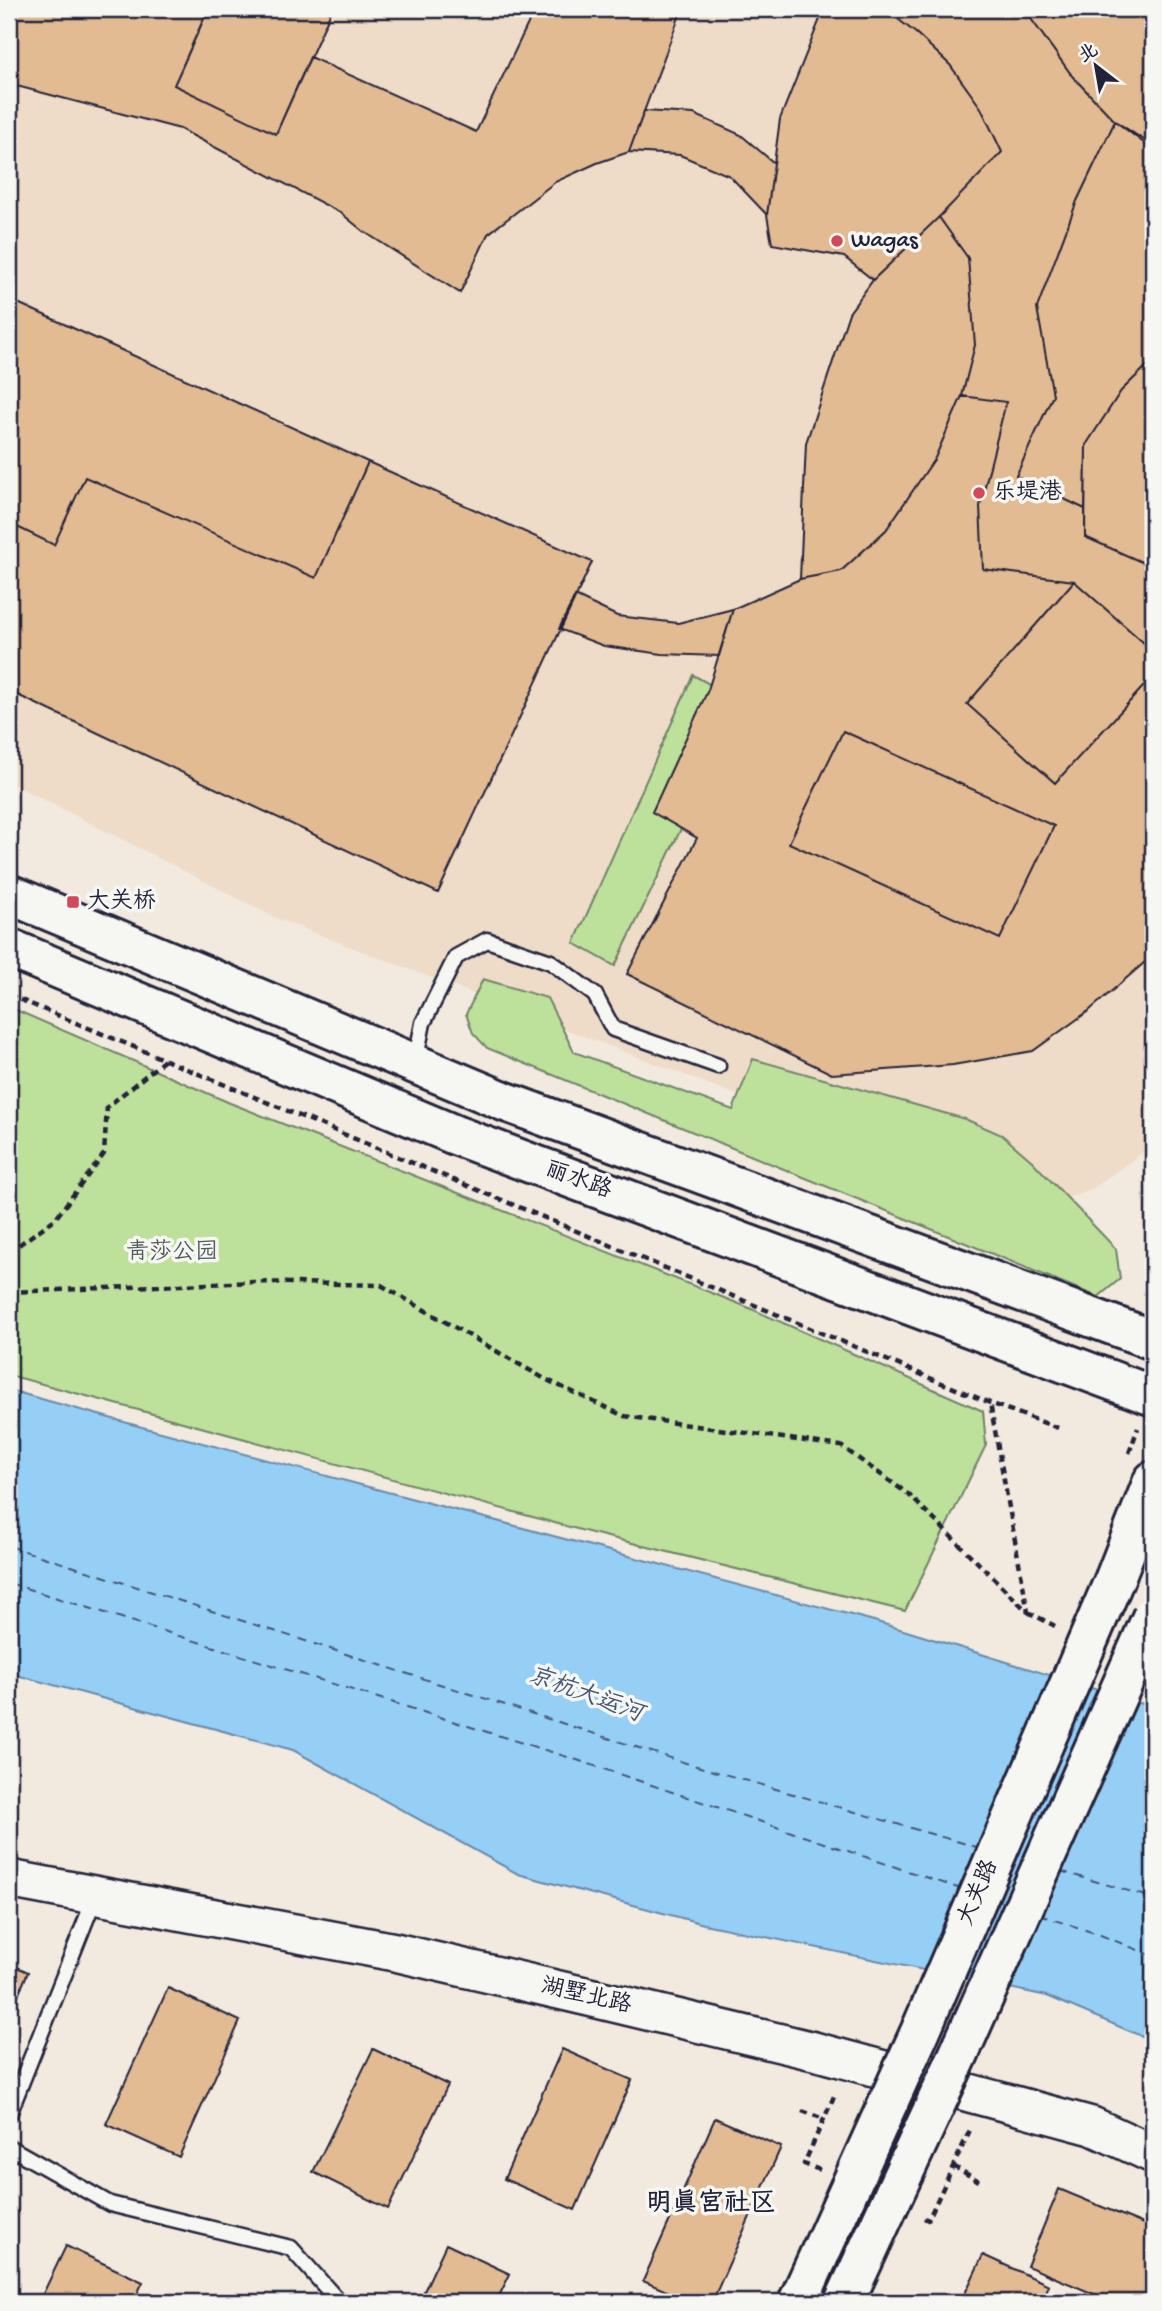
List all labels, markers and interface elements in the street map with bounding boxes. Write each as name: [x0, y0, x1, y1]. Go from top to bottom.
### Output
north arrow: [1060, 32, 1130, 102]
text: 北: [1075, 40, 1103, 69]
place label: Wagas: [851, 228, 918, 255]
marker: Wagas: [829, 233, 845, 249]
place label: 乐堤港: [993, 479, 1062, 507]
marker: 乐堤港: [971, 485, 987, 501]
place label: 大关桥: [87, 888, 156, 916]
marker: 大关桥: [65, 894, 81, 910]
street label: 丽水路: [541, 1156, 615, 1205]
park label: 青莎公园: [126, 1238, 218, 1267]
water label: 京杭大运河: [524, 1661, 650, 1732]
street label: 大关路: [952, 1856, 1005, 1930]
street label: 湖墅北路: [538, 1973, 634, 2021]
district label: 明真宫社区: [646, 2188, 776, 2221]

